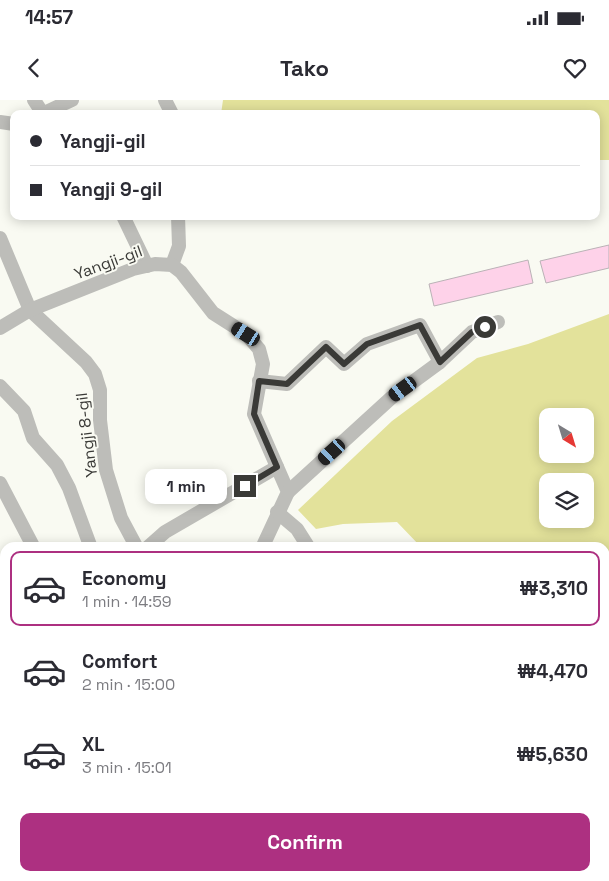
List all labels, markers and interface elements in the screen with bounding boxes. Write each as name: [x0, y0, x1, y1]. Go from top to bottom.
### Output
text: 14:57: [25, 5, 73, 30]
icon: back: [20, 54, 48, 82]
text: Tako: [280, 54, 329, 82]
icon: heart: [561, 54, 589, 82]
text: Yangji-gil: [60, 129, 146, 154]
text: Yangji 9-gil: [60, 177, 162, 202]
street label: Yangji-gil: [71, 240, 145, 284]
route start: [474, 316, 496, 338]
car: [229, 320, 262, 348]
car: [386, 374, 419, 404]
street label: Yangji 8-gil: [71, 391, 102, 478]
north arrow: [539, 408, 594, 462]
map controls: [539, 408, 594, 528]
car: [315, 436, 348, 468]
callout: 1 min: [145, 468, 228, 504]
button: layers: [539, 473, 594, 528]
route end: [234, 475, 256, 497]
text: 1 min: [166, 476, 206, 497]
icon: car: [22, 566, 67, 611]
text: Economy: [82, 566, 166, 591]
text: ₩3,310: [519, 576, 588, 601]
text: 1 min · 14:59: [82, 591, 172, 612]
icon: car: [22, 649, 67, 694]
text: Comfort: [82, 649, 158, 674]
text: ₩4,470: [517, 659, 588, 684]
text: 2 min · 15:00: [82, 674, 175, 695]
icon: car: [22, 732, 67, 777]
text: XL: [82, 732, 105, 757]
text: ₩5,630: [516, 742, 588, 767]
text: 3 min · 15:01: [82, 757, 172, 778]
button: Confirm: [20, 813, 590, 871]

